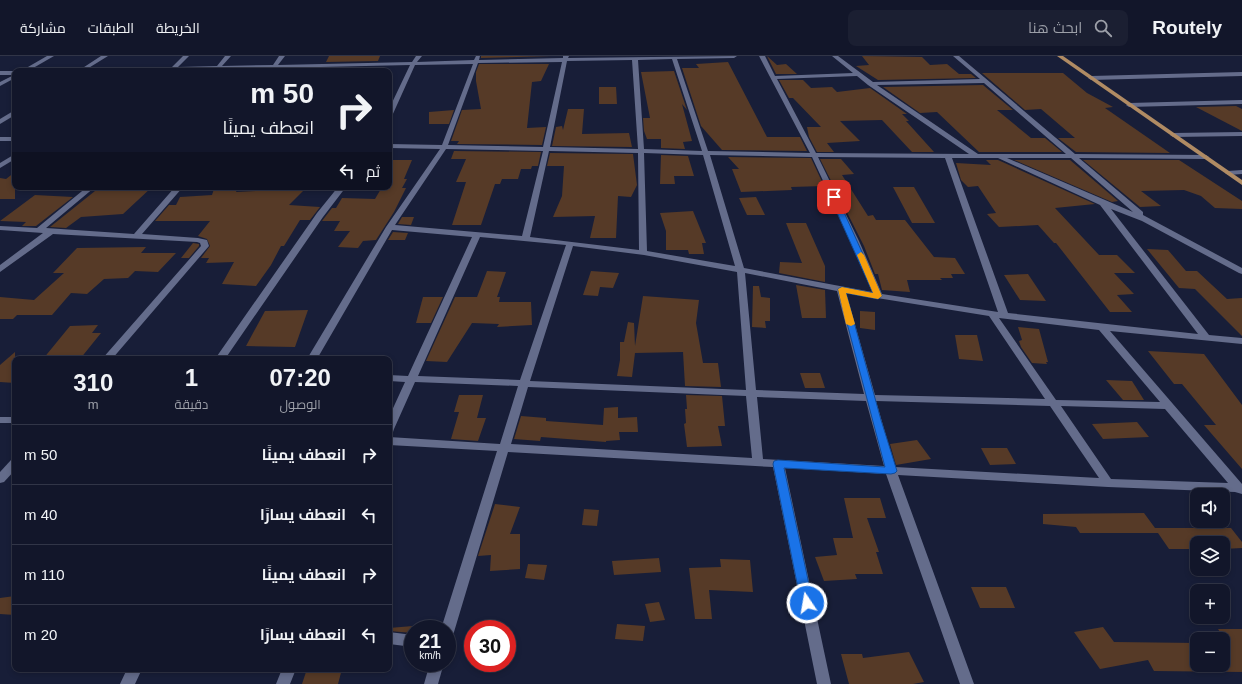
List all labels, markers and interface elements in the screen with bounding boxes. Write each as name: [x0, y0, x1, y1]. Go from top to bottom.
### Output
search box: [848, 10, 1128, 46]
icon: search: [1092, 17, 1114, 39]
text: Routely: [1152, 17, 1222, 38]
text: ابحث هنا: [1028, 19, 1082, 36]
text: مشاركة: [20, 20, 66, 36]
text: الطبقات: [88, 20, 134, 36]
text: الخريطة: [156, 20, 200, 36]
text: 50 m: [250, 78, 314, 109]
icon: right: [328, 84, 380, 136]
text: انعطف يمينًا: [223, 118, 314, 138]
icon: left: [336, 160, 358, 182]
text: ثم: [366, 163, 380, 180]
pin: [817, 180, 851, 214]
icon: arrive: [823, 186, 845, 208]
text: 1: [185, 364, 198, 391]
text: 07:20: [269, 364, 331, 391]
text: 310: [73, 369, 113, 396]
text: m: [88, 397, 99, 412]
text: دقيقة: [174, 397, 208, 412]
text: الوصول: [279, 397, 321, 412]
icon: right: [358, 444, 380, 466]
text: 50 m: [24, 446, 57, 463]
text: انعطف يمينًا: [262, 446, 346, 463]
map controls: [1190, 488, 1230, 672]
button: sound: [1190, 488, 1230, 528]
icon: left: [358, 504, 380, 526]
text: 40 m: [24, 506, 57, 523]
text: انعطف يسارًا: [260, 506, 346, 523]
button: layers: [1190, 536, 1230, 576]
icon: right: [358, 564, 380, 586]
text: 110 m: [24, 566, 65, 583]
text: انعطف يمينًا: [262, 566, 346, 583]
position arrow: [786, 582, 828, 624]
button: +: [1190, 584, 1230, 624]
speed limit sign: 30: [464, 620, 516, 672]
icon: left: [358, 624, 380, 646]
text: 20 m: [24, 626, 57, 643]
text: انعطف يسارًا: [260, 626, 346, 643]
text: 21: [419, 630, 441, 652]
button: −: [1190, 632, 1230, 672]
text: km/h: [419, 650, 441, 661]

